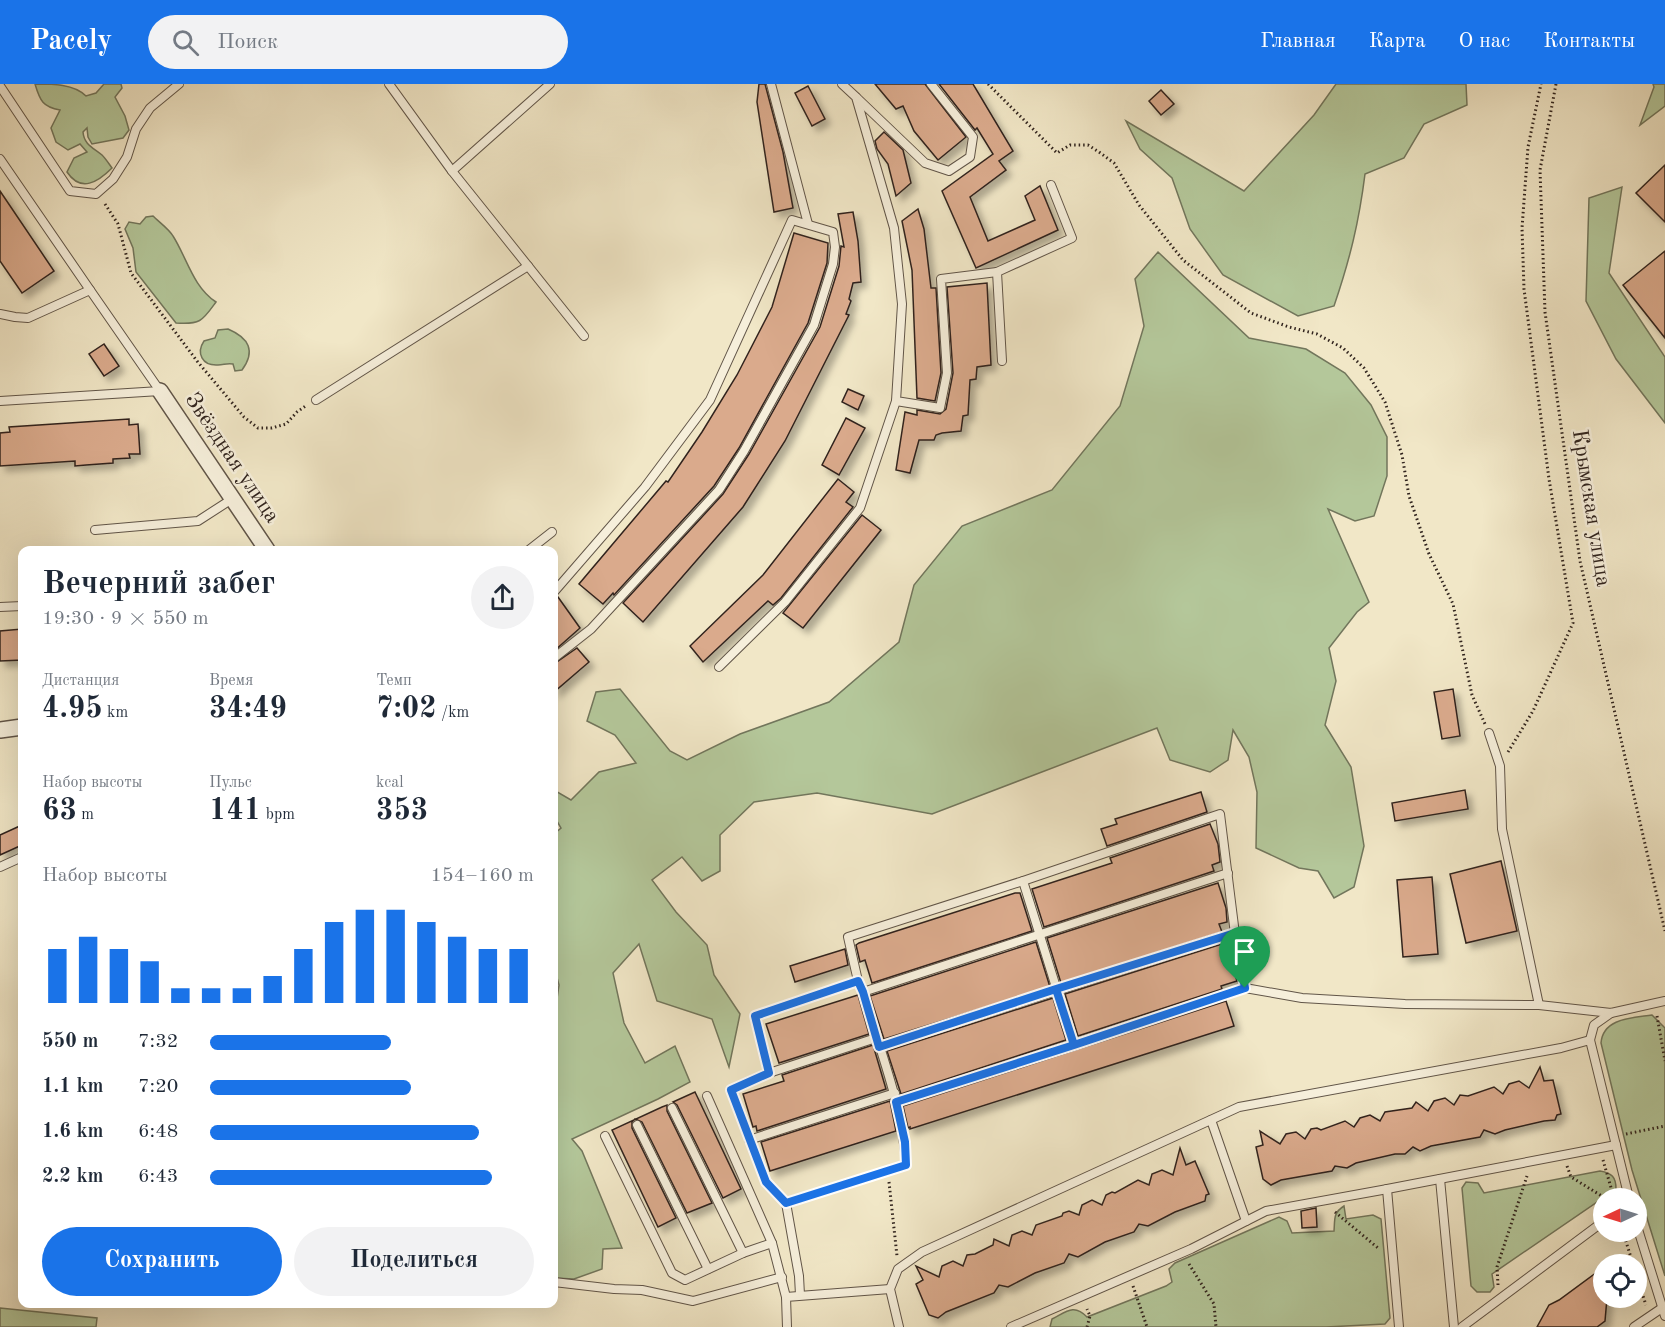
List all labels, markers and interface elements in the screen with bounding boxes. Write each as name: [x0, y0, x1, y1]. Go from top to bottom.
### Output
search box: [148, 15, 568, 69]
icon: search: [169, 26, 202, 59]
text: Pacely: [30, 28, 112, 56]
text: Поиск: [217, 31, 278, 53]
text: Главная: [1260, 31, 1336, 52]
text: Карта: [1369, 31, 1426, 52]
text: О нас: [1459, 31, 1510, 52]
text: Контакты: [1543, 31, 1635, 52]
street label: Звёздная улица: [181, 389, 284, 527]
street label: Крымская улица: [1568, 428, 1614, 588]
button: share: [471, 566, 534, 629]
text: Вечерний забег: [42, 568, 275, 601]
text: 19:30 · 9 × 550 m: [42, 609, 209, 629]
text: Дистанция: [42, 673, 119, 689]
text: Время: [209, 673, 253, 689]
text: Темп: [376, 673, 412, 689]
text: 4.95: [42, 694, 103, 724]
text: 34:49: [209, 694, 287, 724]
text: 7:02: [376, 694, 437, 724]
text: km: [103, 705, 128, 721]
text: /km: [437, 705, 469, 721]
text: Набор высоты: [42, 775, 142, 791]
text: Пульс: [209, 775, 252, 791]
text: kcal: [376, 775, 404, 791]
text: 63: [42, 796, 77, 826]
text: 141: [209, 796, 261, 826]
text: 353: [376, 796, 428, 826]
text: m: [77, 807, 94, 823]
text: bpm: [261, 807, 295, 823]
text: Набор высоты: [42, 866, 168, 886]
text: 154–160 m: [431, 866, 534, 886]
pin: [1219, 926, 1270, 988]
icon: arrive: [1228, 935, 1261, 968]
text: 550 m: [42, 1032, 98, 1052]
text: 7:32: [138, 1032, 178, 1052]
text: 1.1 km: [42, 1077, 104, 1097]
text: 7:20: [138, 1077, 178, 1097]
text: 1.6 km: [42, 1122, 104, 1142]
text: 6:48: [138, 1122, 178, 1142]
text: 2.2 km: [42, 1167, 104, 1187]
text: 6:43: [138, 1167, 178, 1187]
north arrow: [1593, 1188, 1647, 1242]
map controls: [1593, 1188, 1647, 1308]
button: Сохранить: [42, 1227, 282, 1296]
button: Поделиться: [294, 1227, 534, 1296]
button: locate: [1593, 1254, 1647, 1308]

